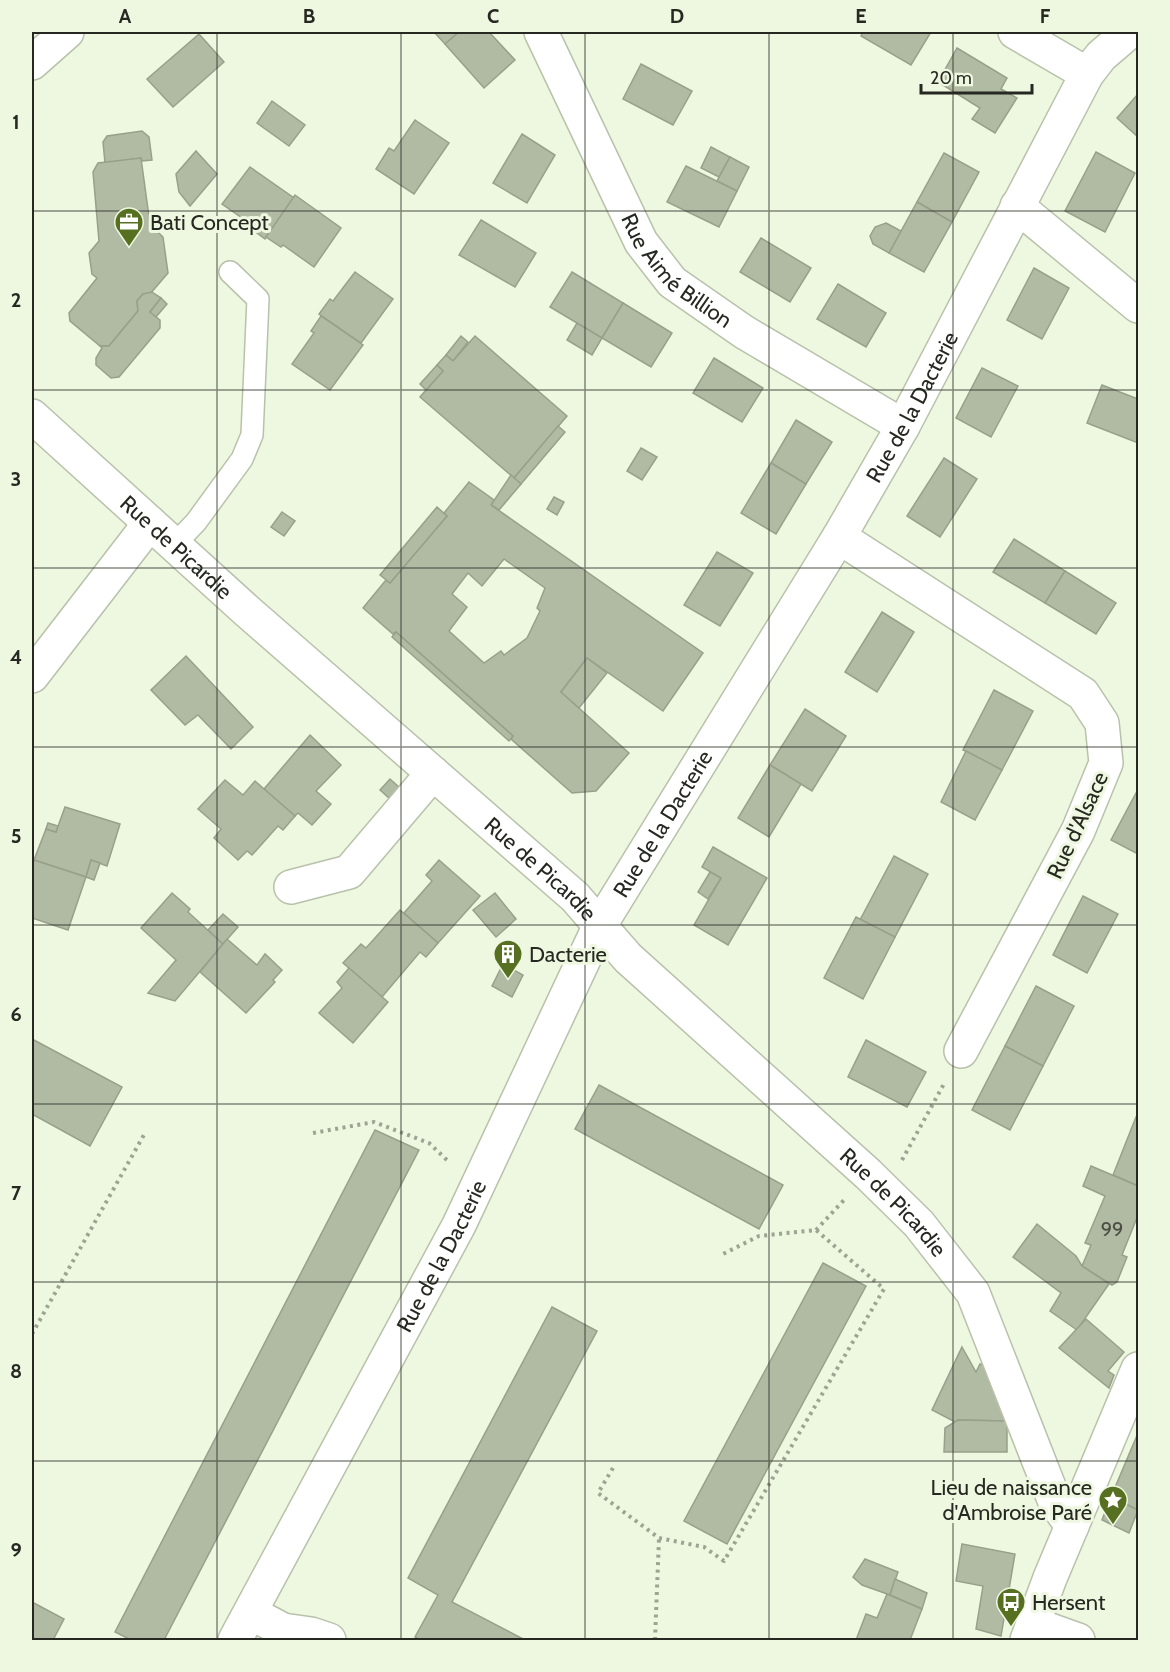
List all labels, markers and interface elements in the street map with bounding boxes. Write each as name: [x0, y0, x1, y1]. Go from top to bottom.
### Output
text: A: [119, 4, 132, 28]
text: B: [303, 4, 315, 28]
text: C: [487, 4, 499, 28]
text: D: [670, 4, 684, 28]
text: E: [855, 4, 867, 28]
text: F: [1040, 4, 1051, 28]
scale bar: [921, 57, 1032, 95]
text: 20 m: [930, 67, 972, 89]
text: 1: [12, 110, 20, 134]
office icon: Bati Concept: [113, 206, 145, 248]
place label: Bati Concept: [150, 209, 269, 236]
street label: Rue Aimé Billion: [615, 209, 737, 334]
text: 2: [11, 288, 21, 312]
street label: Rue de la Dacterie: [860, 327, 964, 487]
text: 3: [11, 467, 21, 491]
street label: Rue de Picardie: [115, 490, 238, 605]
text: 4: [10, 645, 22, 669]
street label: Rue de la Dacterie: [607, 745, 718, 903]
street label: Rue d'Alsace: [1041, 767, 1114, 883]
street label: Rue de Picardie: [479, 811, 602, 926]
text: 5: [11, 824, 21, 848]
building icon: Dacterie: [492, 938, 524, 980]
place label: Dacterie: [529, 941, 607, 968]
text: 6: [10, 1002, 22, 1026]
street label: Rue de Picardie: [834, 1142, 952, 1262]
street label: Rue de la Dacterie: [391, 1176, 492, 1337]
text: 7: [11, 1181, 22, 1205]
house number: 99: [1101, 1217, 1123, 1241]
text: 8: [10, 1359, 22, 1383]
place label: Lieu de naissance d'Ambroise Paré: [930, 1474, 1092, 1526]
place icon: Lieu de naissance d'Ambroise Paré: [1097, 1484, 1129, 1526]
text: 9: [10, 1538, 22, 1562]
bus stop icon: Hersent: [995, 1586, 1027, 1628]
place label: Hersent: [1032, 1589, 1106, 1616]

